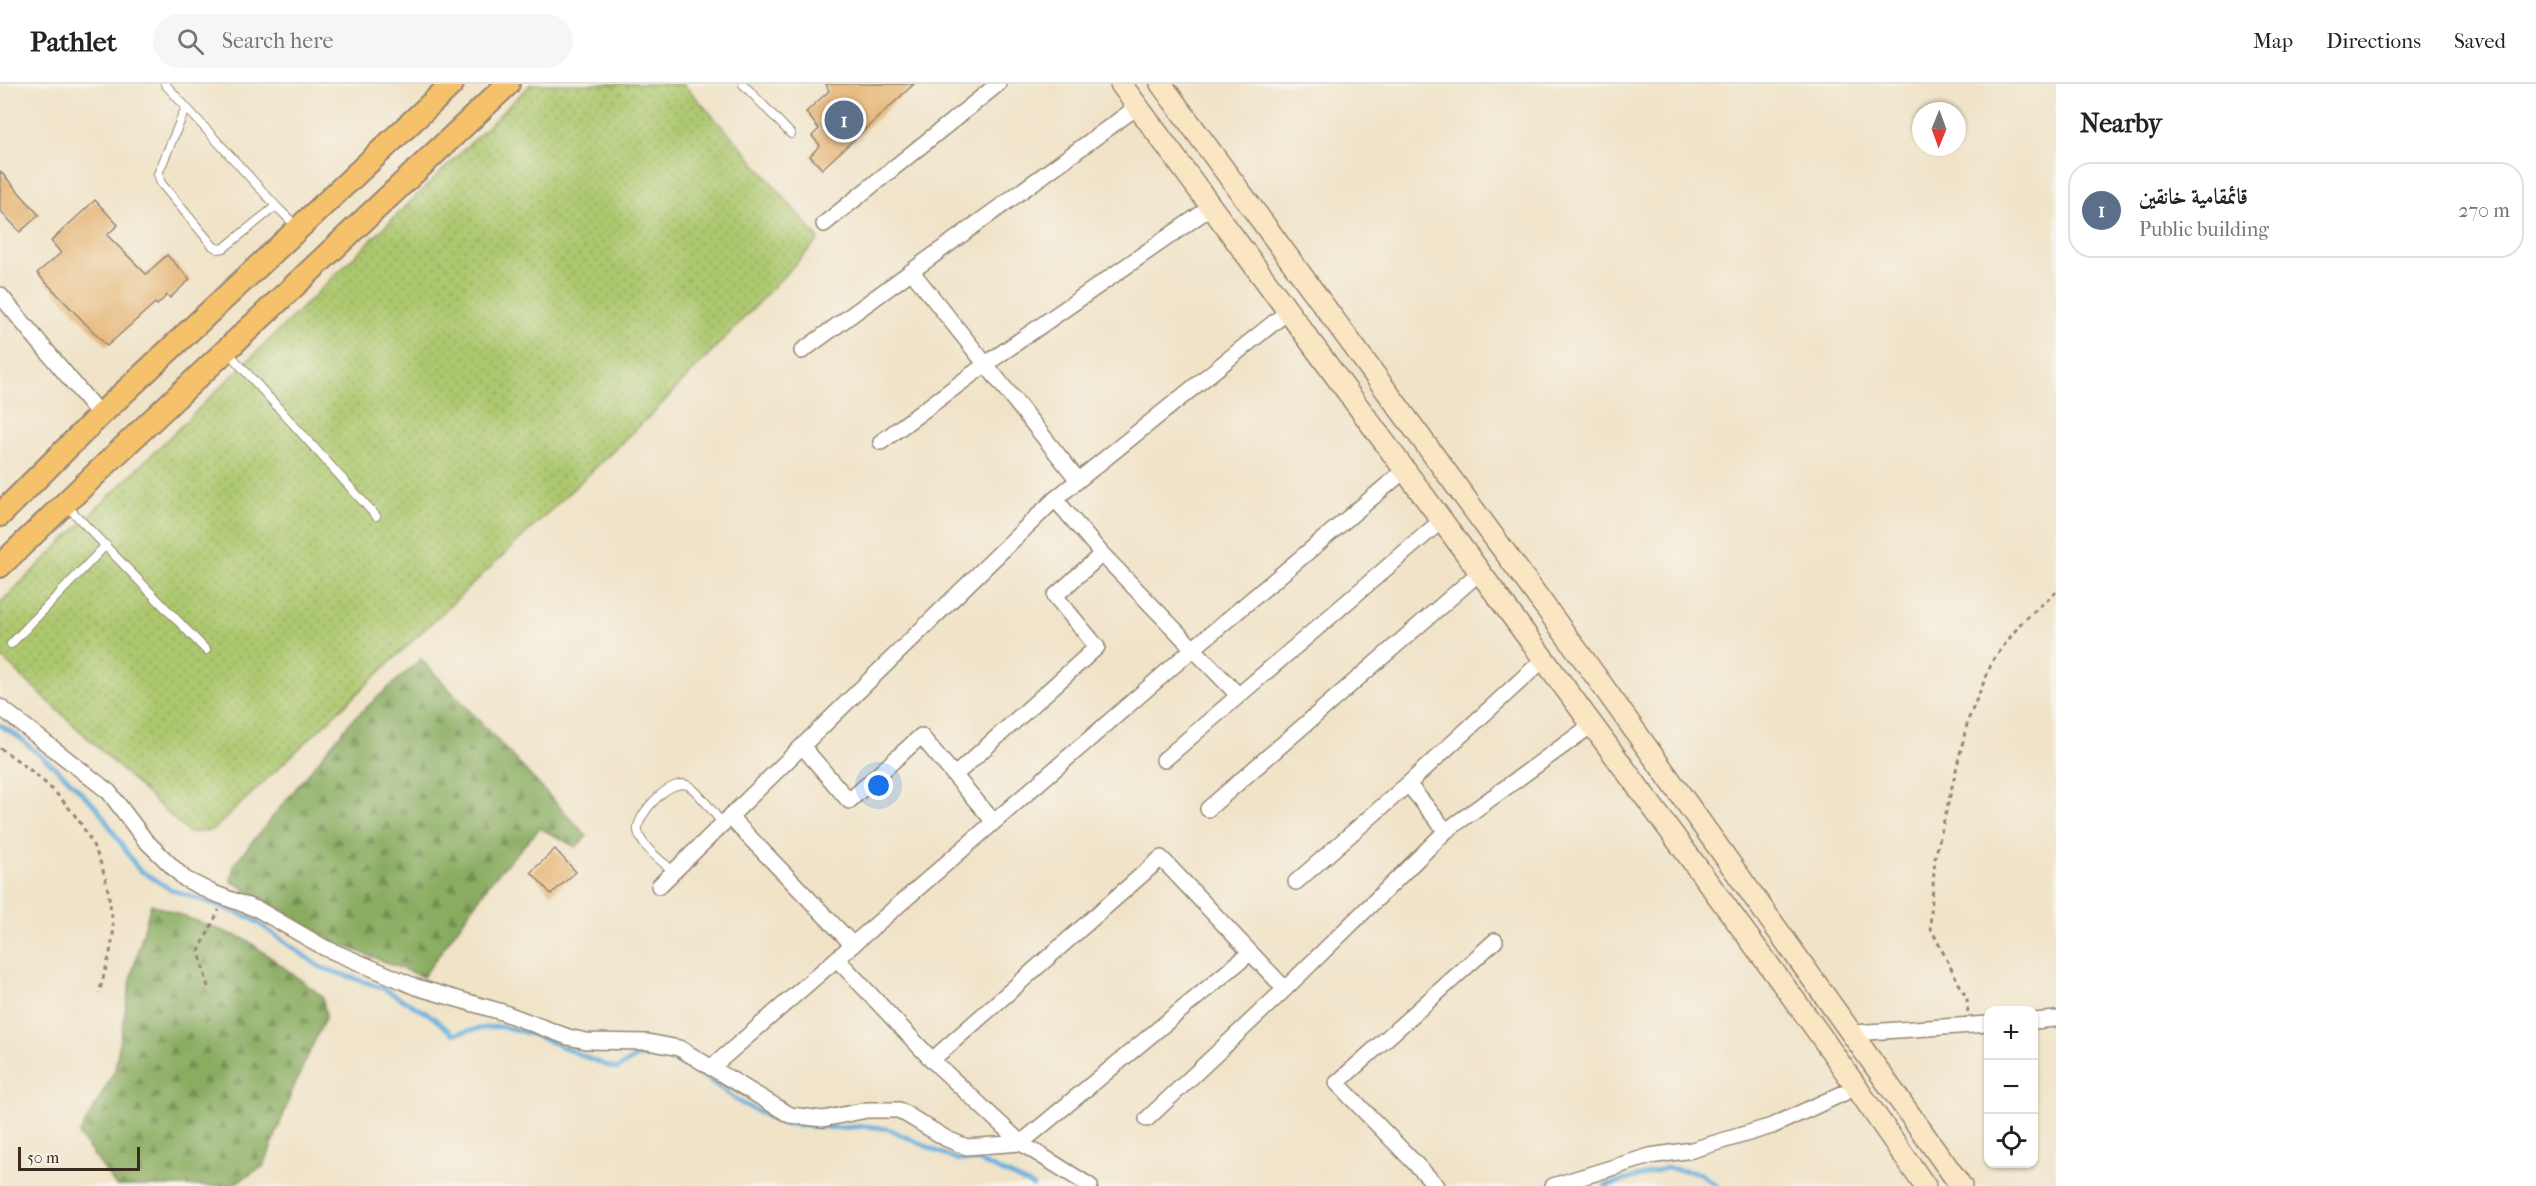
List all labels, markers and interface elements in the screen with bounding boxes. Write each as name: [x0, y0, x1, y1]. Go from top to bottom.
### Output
search box: [153, 14, 573, 68]
text: Pathlet: [30, 25, 117, 58]
icon: search: [174, 25, 207, 58]
text: Search here: [222, 28, 333, 54]
text: Map: [2253, 29, 2293, 53]
text: Directions: [2326, 29, 2421, 53]
text: Saved: [2454, 29, 2506, 53]
pin: 1: [824, 98, 864, 142]
north arrow: [1912, 102, 1966, 156]
text: Nearby: [2080, 108, 2162, 139]
text: قائمقامية خانقين: [2139, 184, 2248, 210]
text: 1: [2098, 199, 2105, 222]
text: 270 m: [2458, 199, 2510, 222]
text: Public building: [2139, 218, 2269, 241]
your location: [864, 771, 893, 800]
map controls: [1984, 1006, 2038, 1168]
button: +: [1984, 1006, 2038, 1060]
button: −: [1984, 1060, 2038, 1114]
button: locate: [1984, 1114, 2038, 1168]
scale bar: [18, 1144, 140, 1172]
text: 50 m: [27, 1148, 59, 1167]

